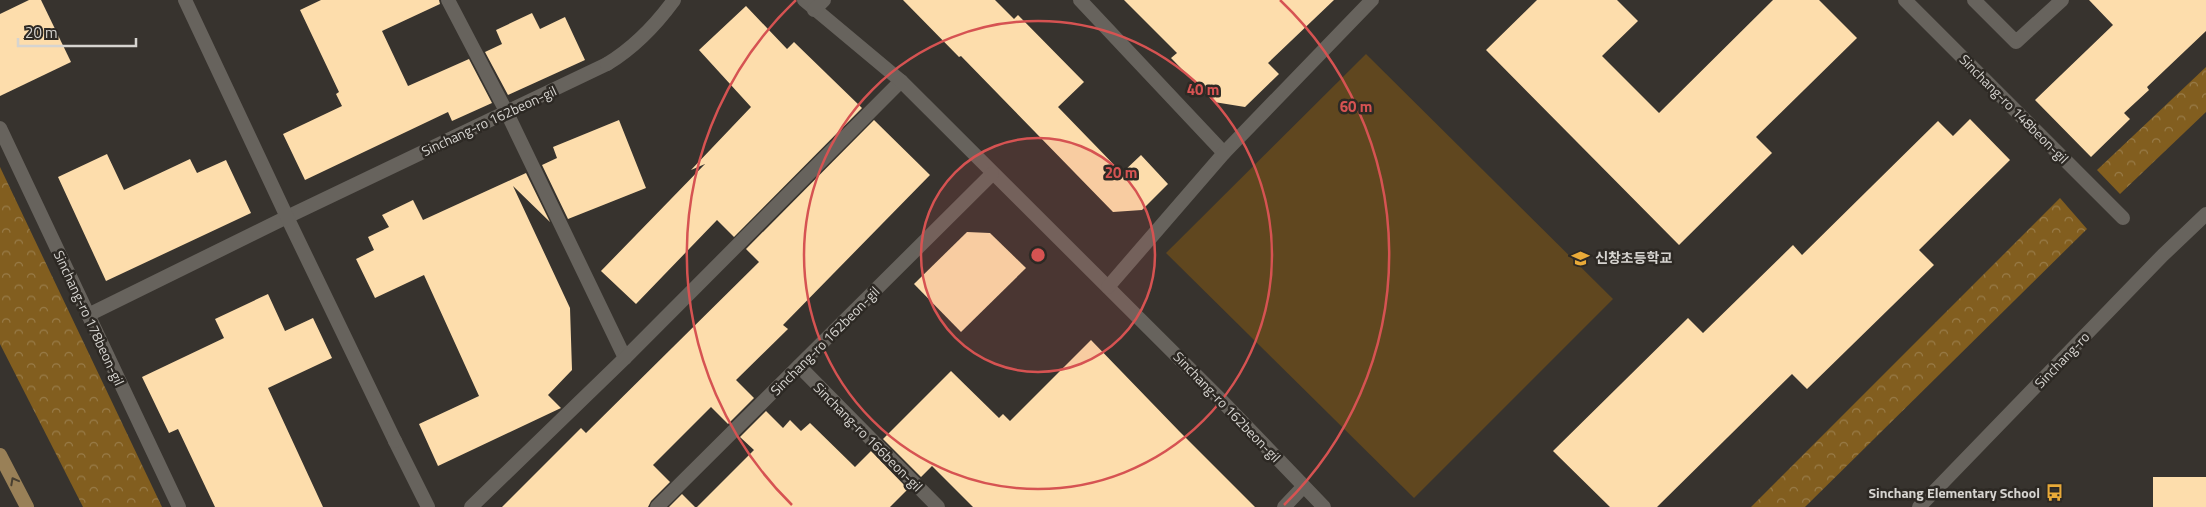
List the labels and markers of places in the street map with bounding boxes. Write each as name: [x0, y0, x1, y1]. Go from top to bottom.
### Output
centre of rings: [1029, 246, 1047, 264]
place label: 신창초등학교: [1595, 247, 1672, 268]
school or university icon: 신창초등학교: [1571, 248, 1591, 268]
place label: Sinchang Elementary School: [1868, 482, 2040, 503]
bus stop icon: Sinchang Elementary School: [2044, 483, 2064, 503]

